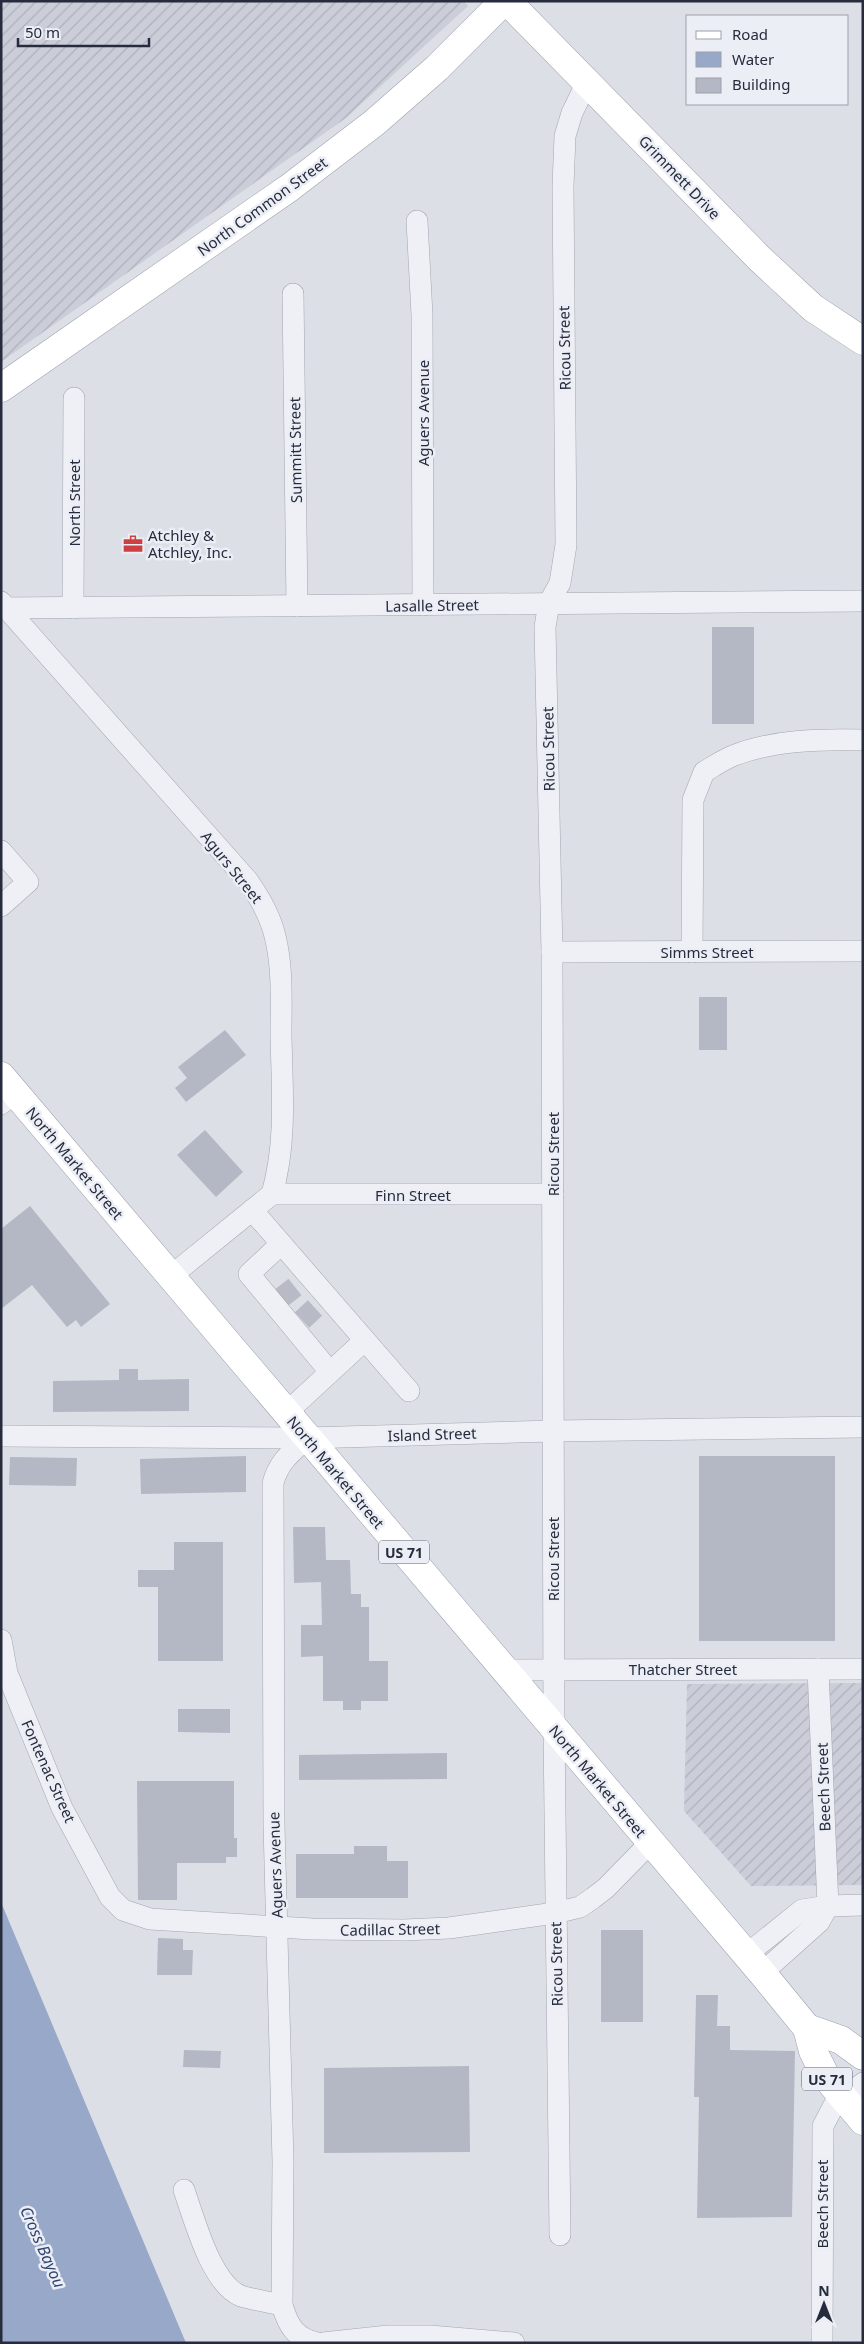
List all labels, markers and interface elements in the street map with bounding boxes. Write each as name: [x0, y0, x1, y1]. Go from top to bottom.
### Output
scale bar: [18, 15, 149, 47]
legend: [686, 15, 849, 105]
text: 50 m: [25, 22, 60, 42]
text: Road: [732, 24, 768, 44]
text: Water: [732, 49, 774, 69]
text: Building: [732, 74, 790, 94]
street label: Grimmett Drive: [635, 131, 725, 223]
street label: North Common Street: [193, 152, 331, 260]
street label: Ricou Street: [553, 305, 575, 390]
street label: Aguers Avenue: [413, 360, 433, 466]
street label: Summitt Street: [284, 396, 306, 503]
street label: North Street: [64, 459, 84, 547]
place label: Atchley & Atchley, Inc.: [148, 525, 232, 562]
office icon: Atchley & Atchley, Inc.: [122, 533, 144, 555]
street label: Lasalle Street: [385, 594, 480, 616]
street label: Ricou Street: [537, 706, 559, 791]
street label: Agurs Street: [197, 827, 268, 908]
street label: Simms Street: [660, 942, 754, 962]
street label: North Market Street: [22, 1103, 128, 1224]
street label: Ricou Street: [543, 1111, 563, 1196]
street label: Finn Street: [375, 1185, 452, 1205]
street label: North Market Street: [283, 1412, 389, 1533]
street label: Island Street: [387, 1422, 477, 1446]
street label: Ricou Street: [543, 1516, 563, 1601]
road number: US 71: [379, 1540, 429, 1564]
street label: Thatcher Street: [629, 1659, 738, 1679]
street label: Fontenac Street: [17, 1716, 81, 1826]
street label: North Market Street: [545, 1721, 651, 1842]
street label: Beech Street: [811, 1742, 835, 1832]
street label: Aguers Avenue: [263, 1811, 287, 1919]
street label: Cadillac Street: [340, 1918, 441, 1940]
street label: Ricou Street: [545, 1921, 567, 2006]
road number: US 71: [802, 2068, 852, 2090]
street label: Beech Street: [812, 2159, 832, 2248]
water label: Cross Bayou: [15, 2203, 71, 2291]
north arrow: [799, 2279, 849, 2329]
text: N: [818, 2281, 830, 2300]

